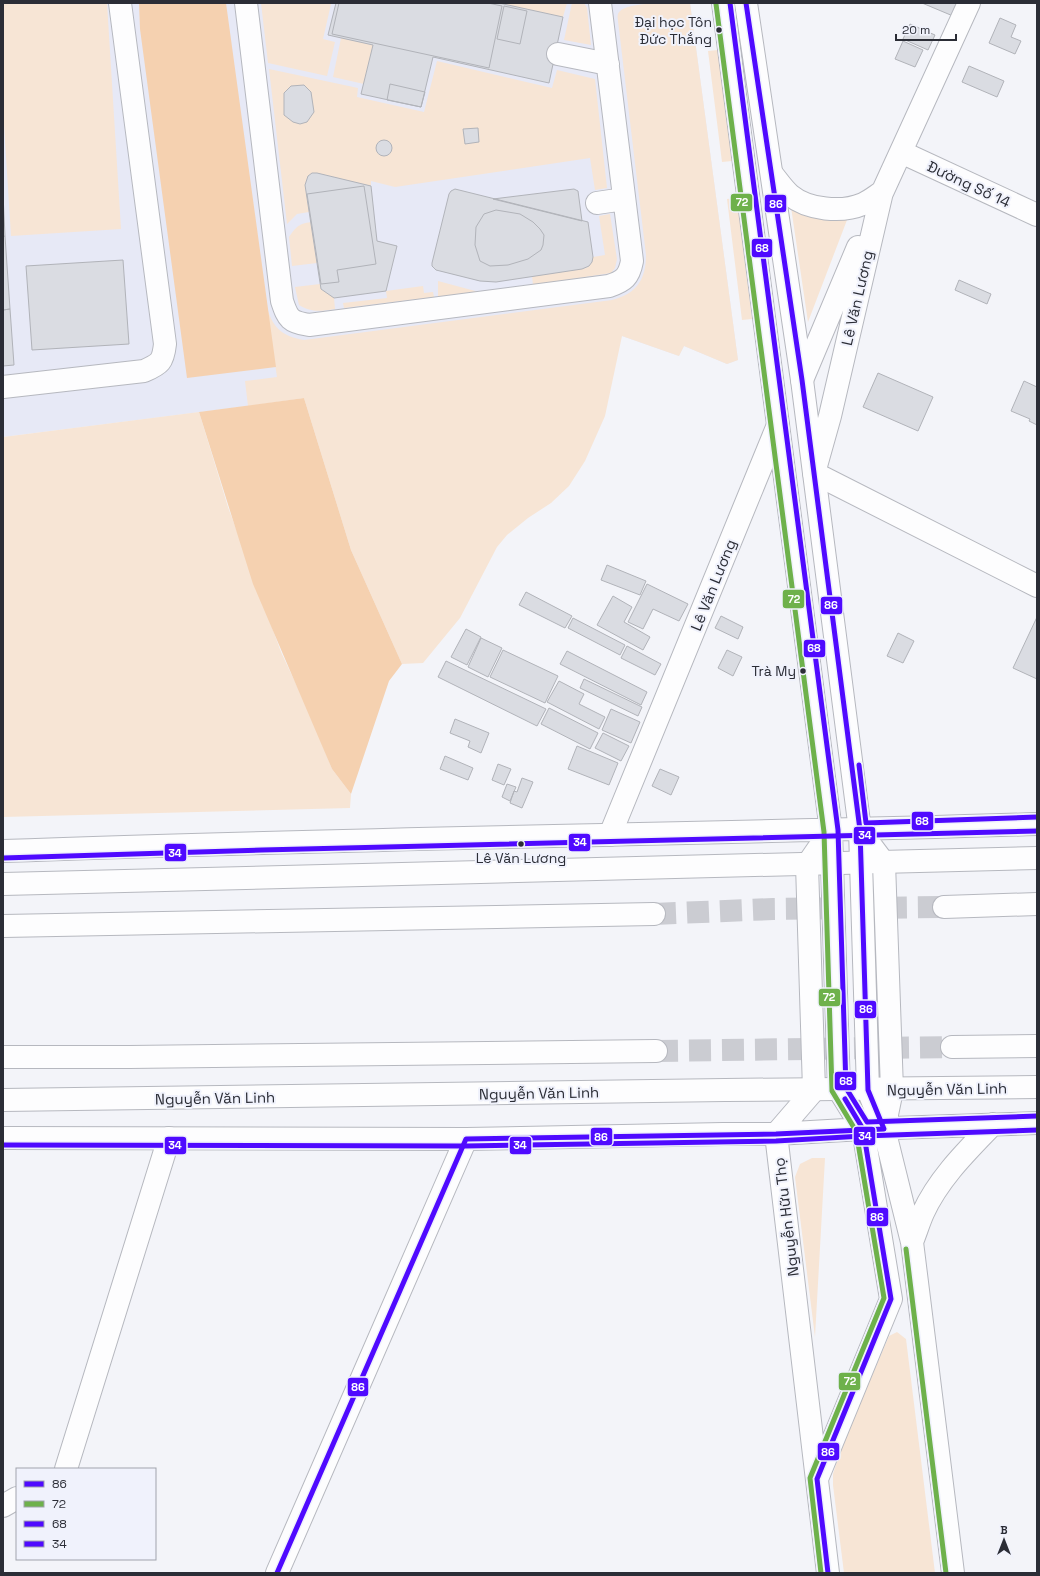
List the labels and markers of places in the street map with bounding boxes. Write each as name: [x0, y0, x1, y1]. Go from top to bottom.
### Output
place label: Đại học Tôn Đức Thắng: [635, 13, 712, 48]
marker: Đại học Tôn Đức Thắng: [714, 25, 724, 35]
place label: Trà My: [751, 662, 796, 680]
marker: Trà My: [798, 666, 808, 676]
marker: Lê Văn Lương: [516, 839, 526, 849]
place label: Lê Văn Lương: [476, 849, 566, 867]

